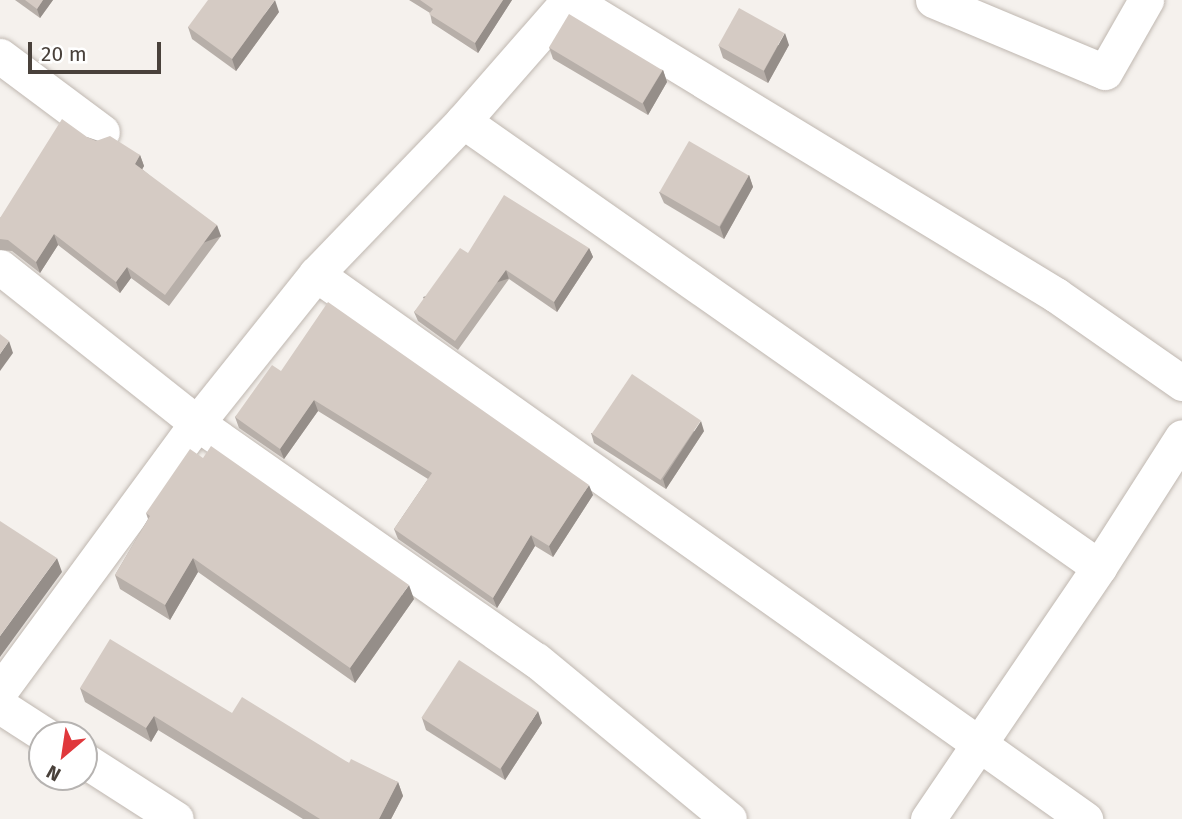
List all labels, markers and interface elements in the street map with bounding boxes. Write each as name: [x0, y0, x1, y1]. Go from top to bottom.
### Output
scale bar: [32, 28, 164, 72]
text: 20 m: [41, 41, 87, 67]
north arrow: [28, 721, 98, 791]
text: N: [42, 760, 65, 786]

